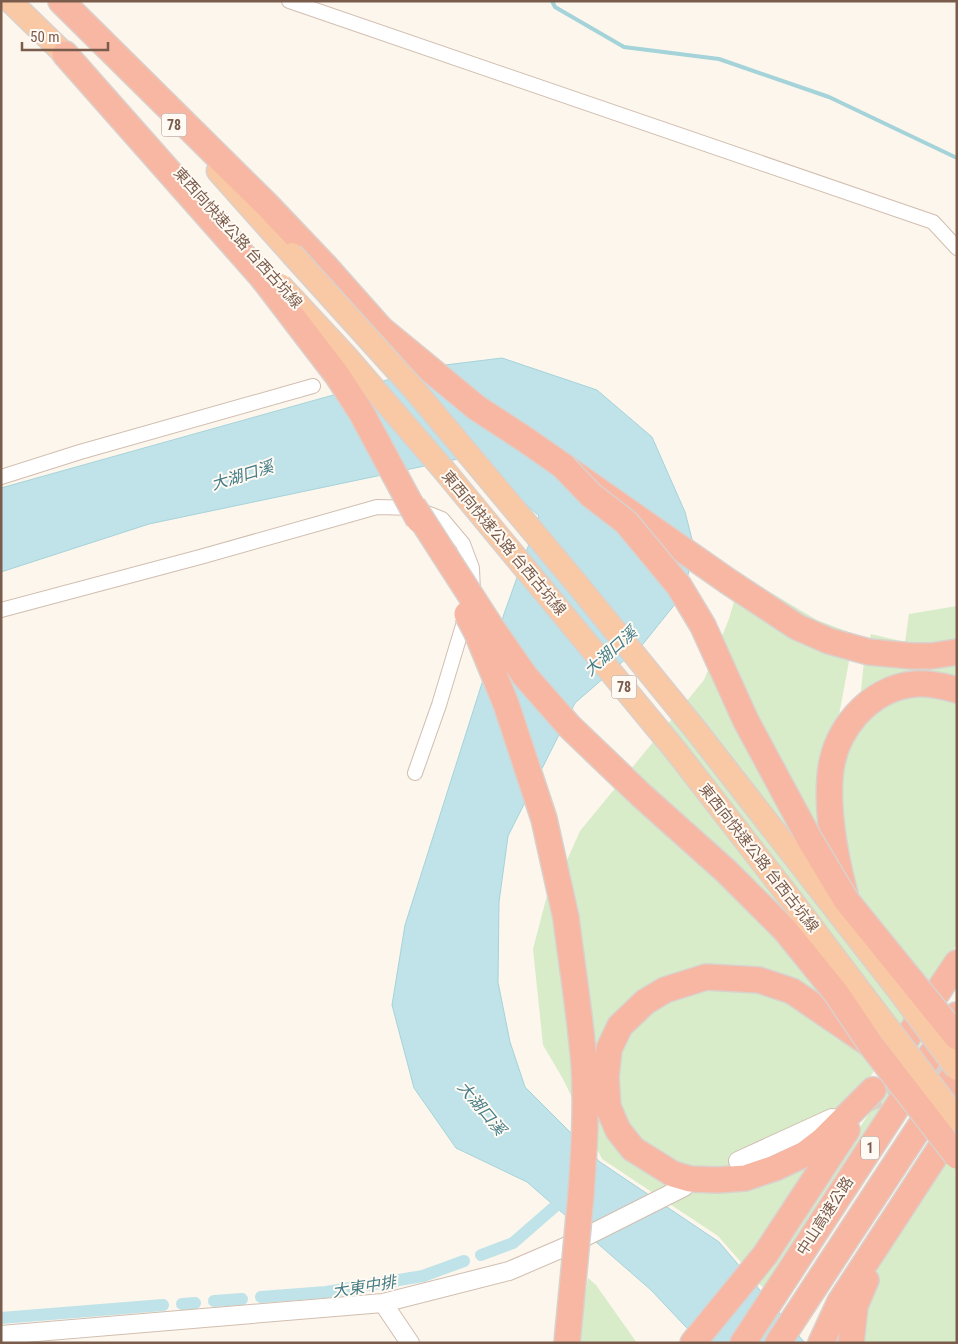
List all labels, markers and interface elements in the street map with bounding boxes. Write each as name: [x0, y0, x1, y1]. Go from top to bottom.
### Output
scale bar: [22, 20, 109, 52]
text: 50 m: [30, 28, 60, 46]
road number: 78: [162, 114, 186, 136]
street label: 東西向快速公路 台西古坑線: [170, 164, 306, 312]
water label: 大湖口溪: [209, 456, 277, 494]
street label: 東西向快速公路 台西古坑線: [438, 467, 570, 619]
water label: 大湖口溪: [580, 622, 642, 680]
road number: 78: [612, 676, 636, 699]
street label: 東西向快速公路 台西古坑線: [695, 780, 823, 936]
water label: 大湖口溪: [454, 1078, 511, 1140]
road number: 1: [861, 1136, 879, 1160]
street label: 中山高速公路: [793, 1173, 857, 1259]
water label: 大東中排: [331, 1272, 399, 1301]

